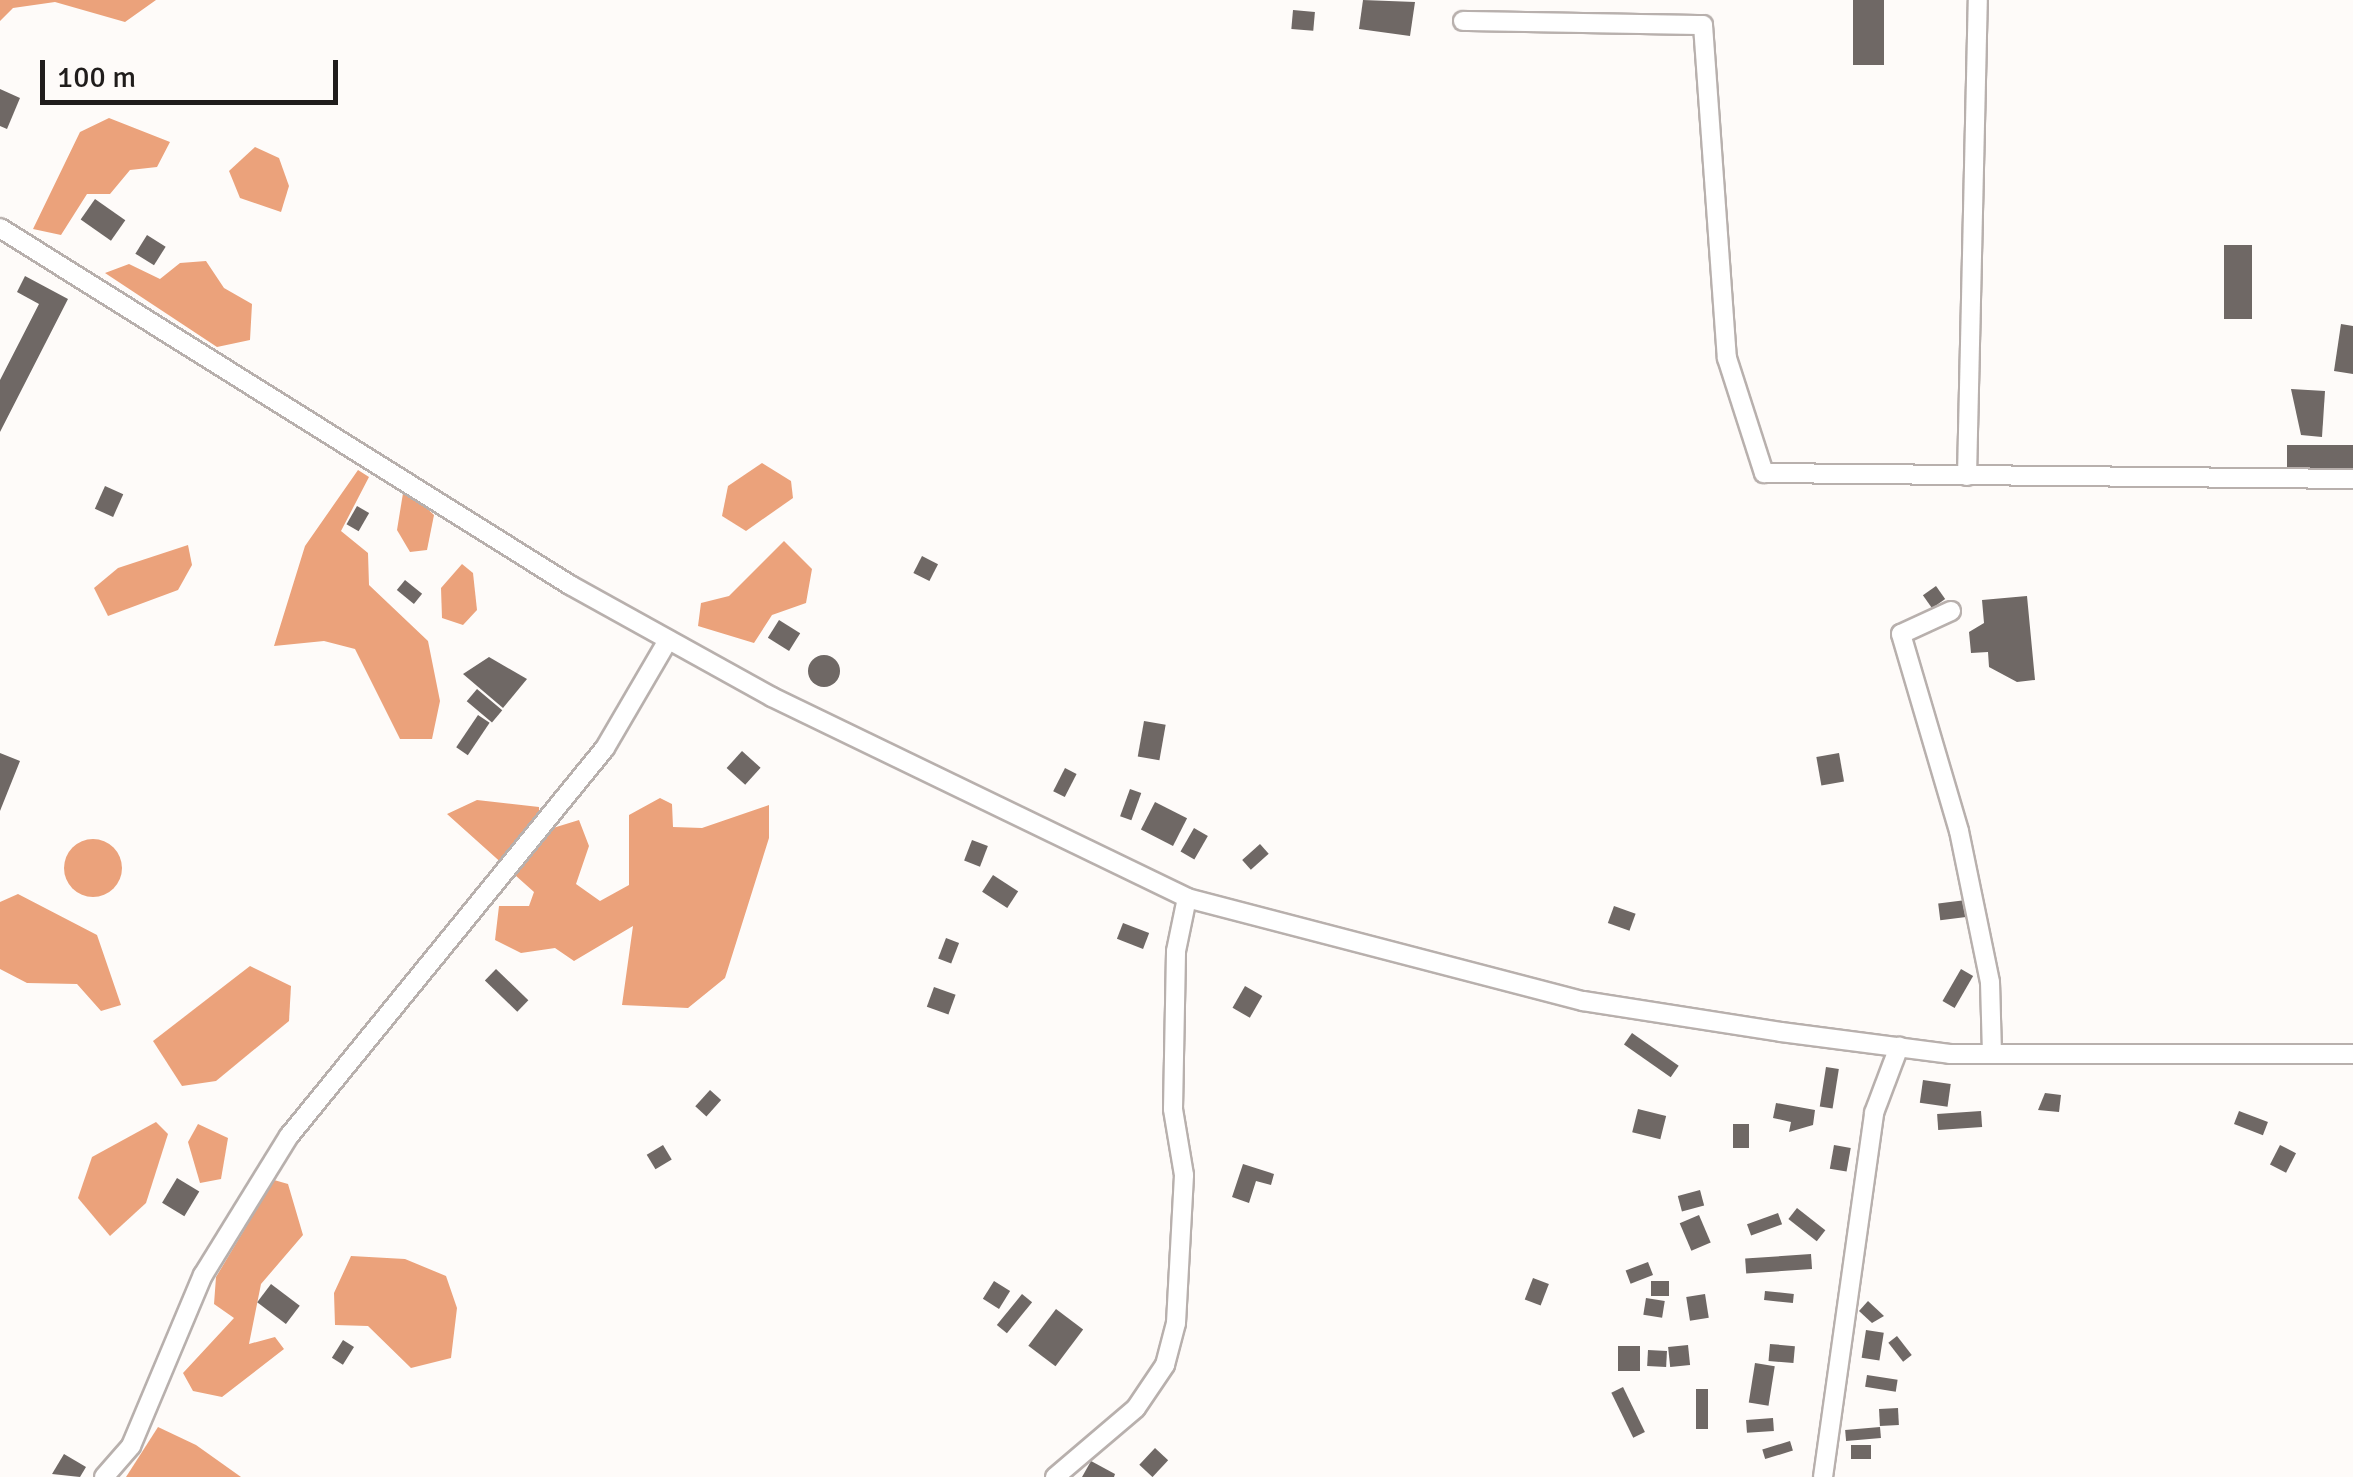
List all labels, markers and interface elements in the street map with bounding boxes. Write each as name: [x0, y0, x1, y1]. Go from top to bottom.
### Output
scale bar: [45, 40, 342, 102]
text: 100 m: [57, 59, 136, 96]

